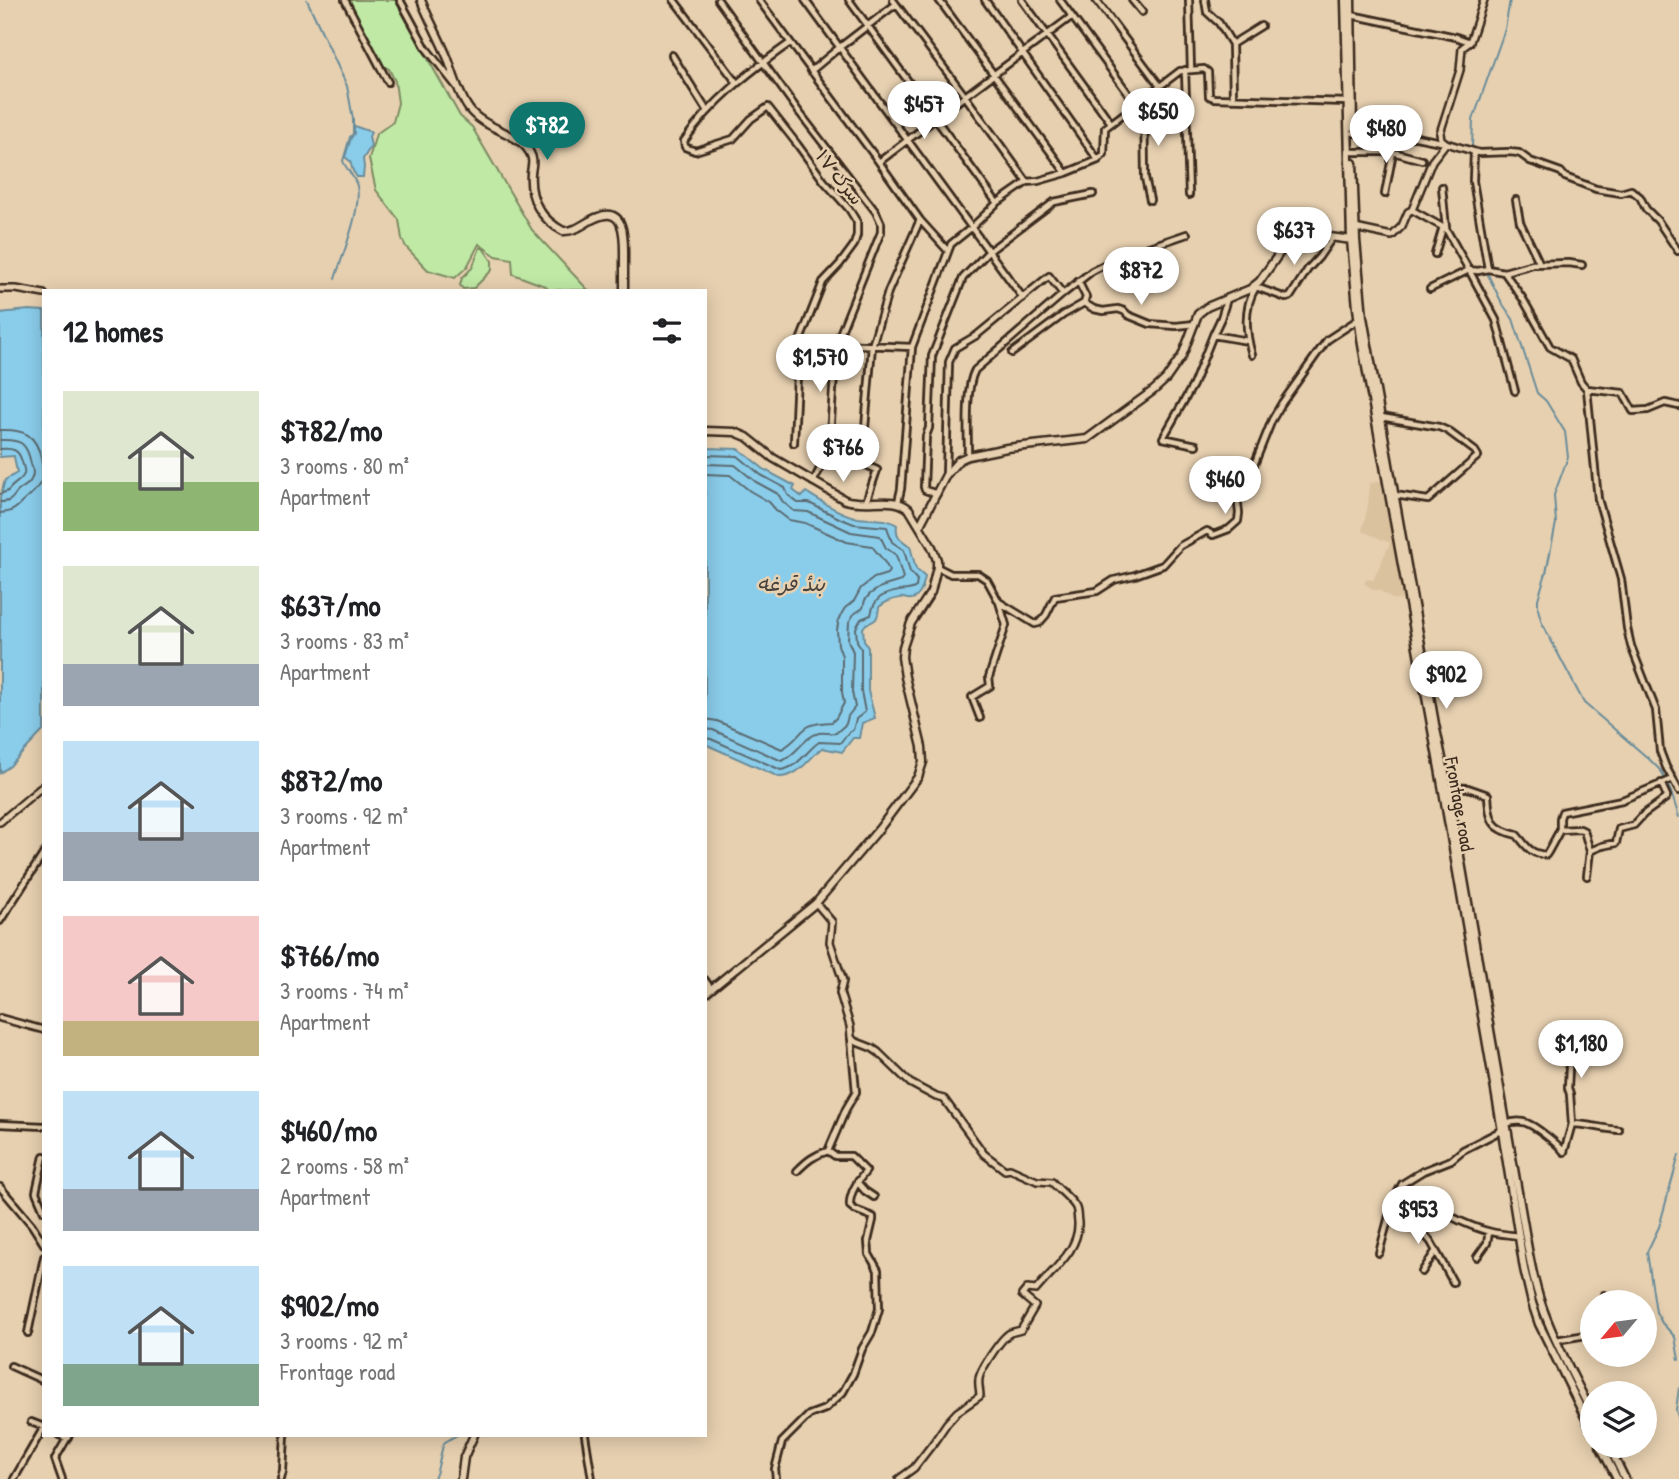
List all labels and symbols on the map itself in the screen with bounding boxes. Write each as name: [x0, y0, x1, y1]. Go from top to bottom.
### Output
pin: $457: [883, 82, 965, 141]
pin: $650: [1117, 88, 1199, 148]
pin: $782: [506, 102, 588, 162]
pin: $480: [1345, 106, 1427, 165]
street label: سرک ۱۷: [810, 144, 870, 210]
pin: $637: [1253, 208, 1335, 267]
pin: $872: [1100, 247, 1182, 307]
pin: $1,570: [763, 334, 877, 394]
pin: $766: [802, 424, 884, 484]
pin: $460: [1184, 456, 1266, 516]
water label: بندٔ قرغه: [757, 569, 826, 598]
pin: $902: [1405, 652, 1487, 711]
street label: Frontage road: [1439, 754, 1481, 854]
pin: $1,180: [1524, 1020, 1638, 1080]
pin: $953: [1377, 1186, 1459, 1246]
north arrow: [1580, 1290, 1657, 1367]

